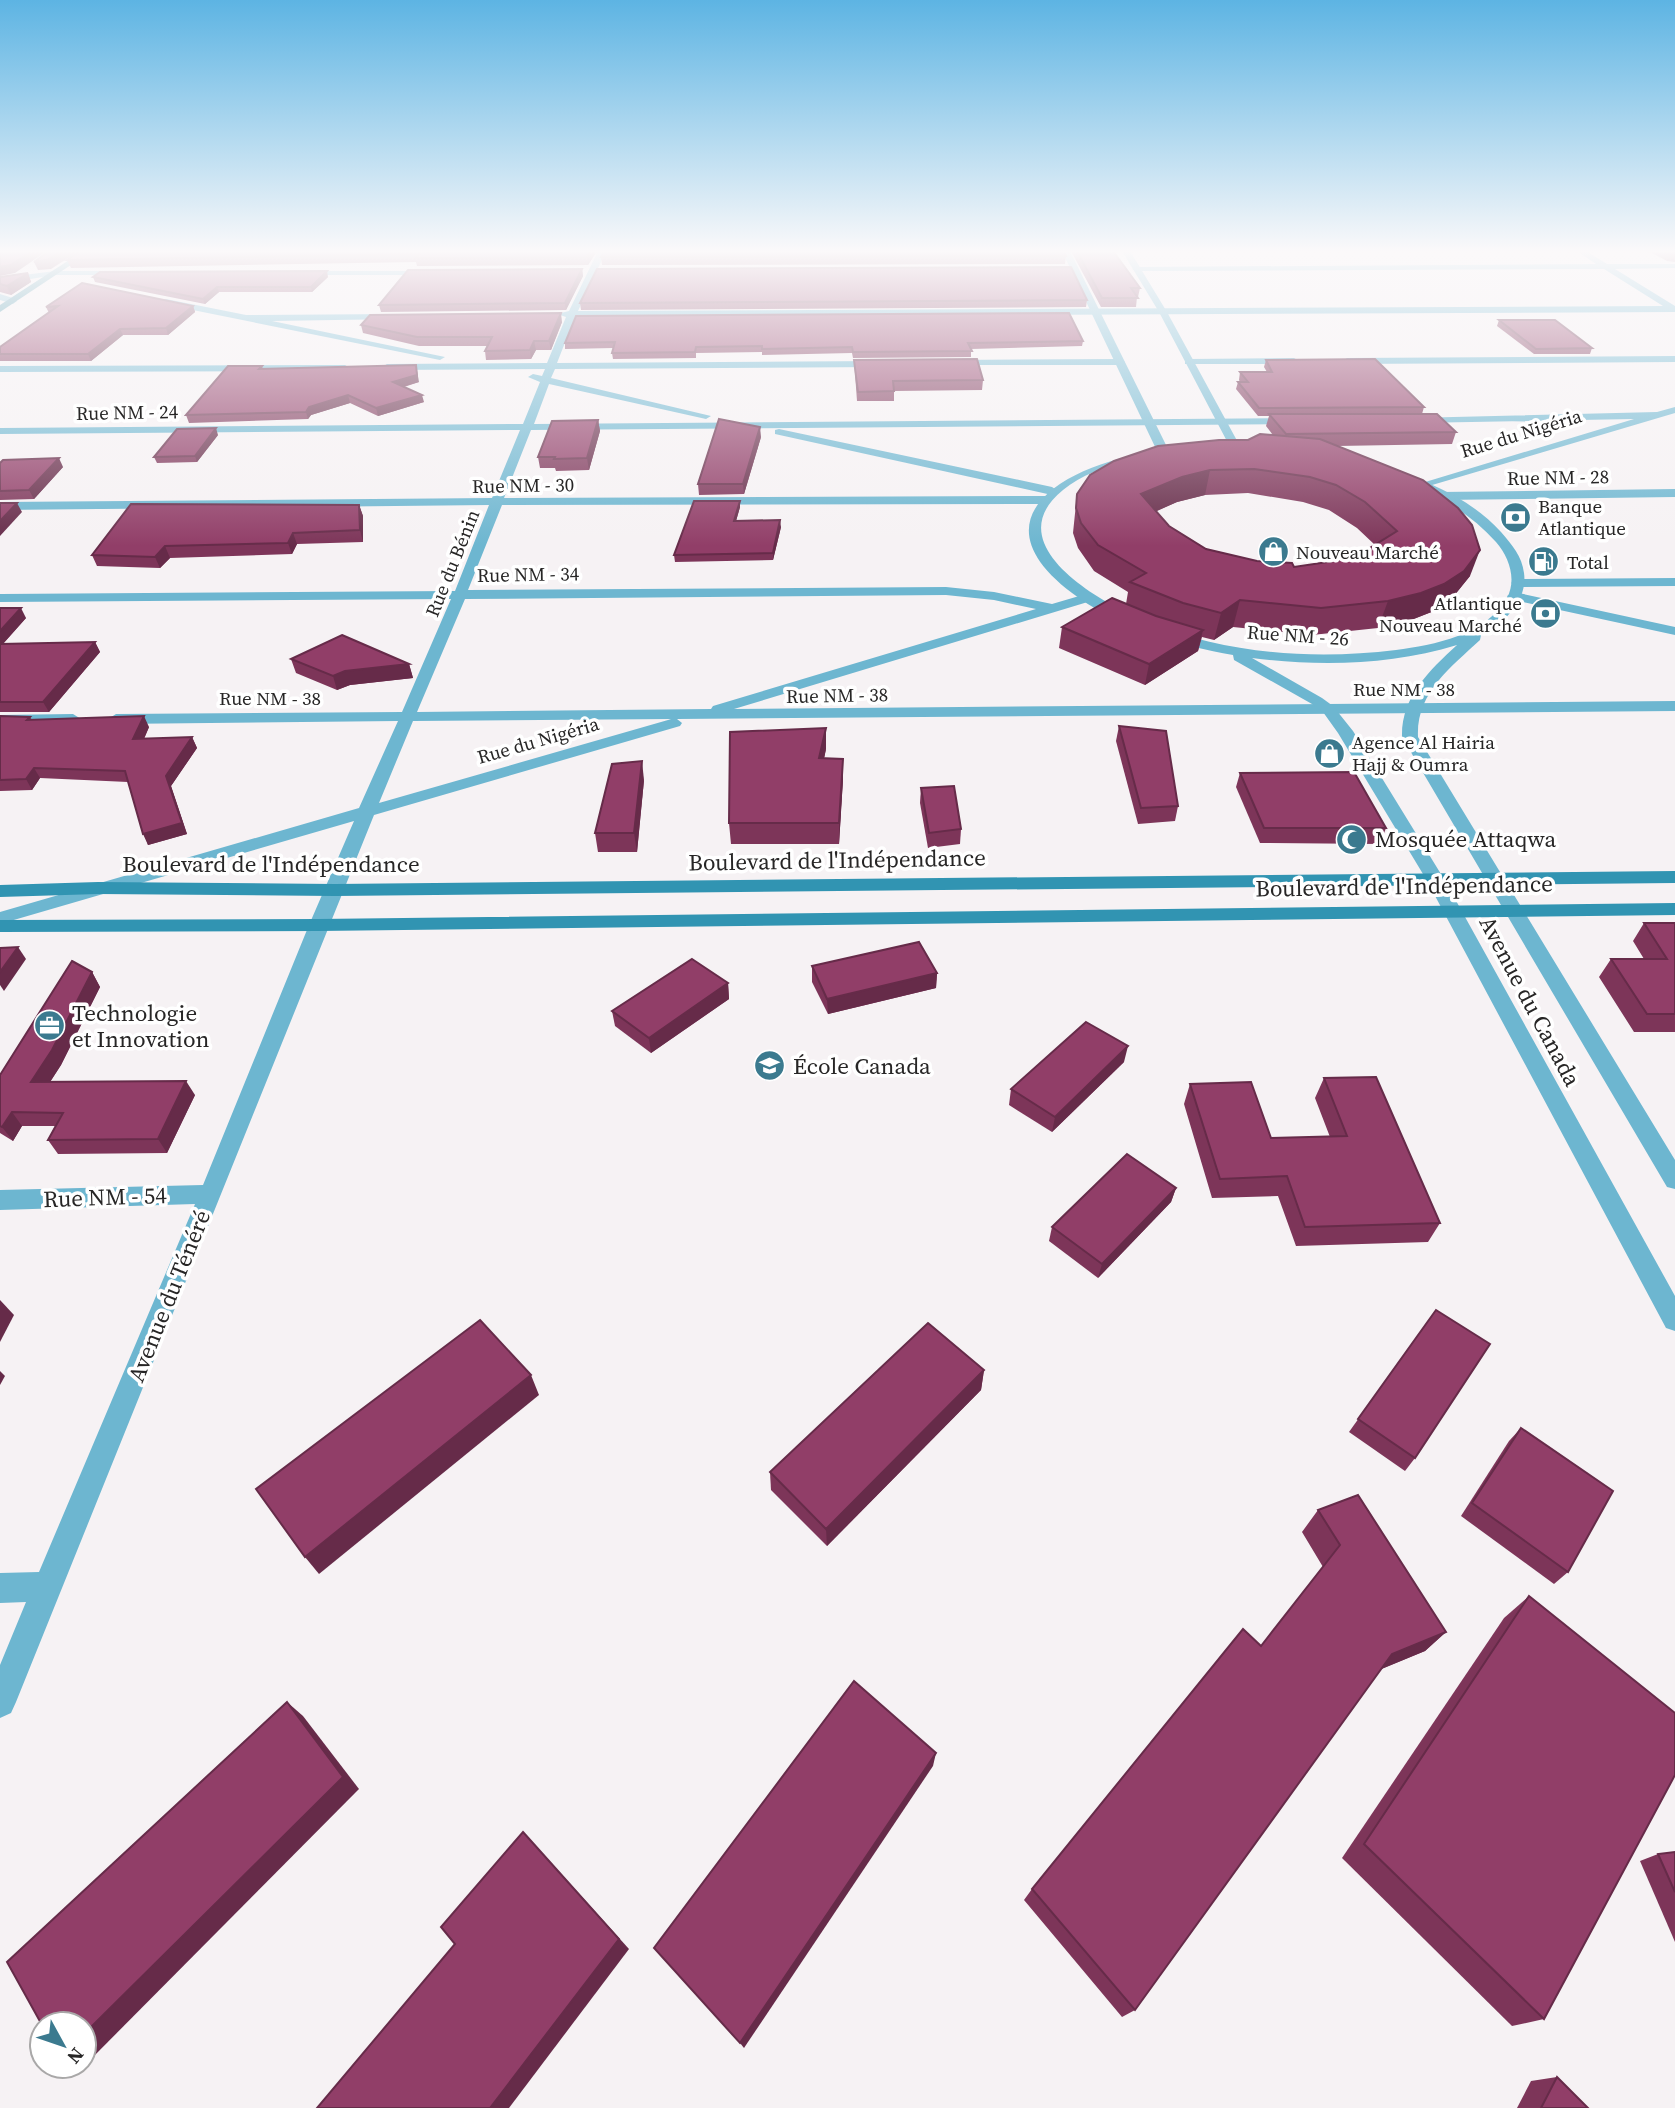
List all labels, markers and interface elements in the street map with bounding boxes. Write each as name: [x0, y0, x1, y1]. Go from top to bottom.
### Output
street label: Rue NM - 24: [76, 398, 179, 426]
street label: Rue du Nigéria: [1457, 402, 1585, 464]
street label: Rue NM - 28: [1507, 463, 1609, 491]
street label: Rue NM - 30: [472, 471, 574, 499]
place label: Banque Atlantique: [1538, 493, 1626, 541]
bank icon: Banque Atlantique: [1498, 500, 1532, 534]
street label: Rue du Bénin: [419, 505, 485, 621]
shop icon: Nouveau Marché: [1256, 535, 1290, 569]
place label: Nouveau Marché: [1296, 539, 1439, 565]
fuel station icon: Total: [1527, 545, 1561, 579]
place label: Total: [1567, 549, 1609, 575]
street label: Rue NM - 34: [477, 560, 580, 588]
place label: Atlantique Nouveau Marché: [1379, 590, 1522, 638]
bank icon: Atlantique Nouveau Marché: [1528, 597, 1562, 631]
street label: Rue NM - 26: [1246, 618, 1350, 652]
street label: Rue NM - 38: [1353, 676, 1455, 702]
street label: Rue NM - 38: [786, 681, 888, 709]
street label: Rue NM - 38: [219, 685, 321, 711]
street label: Rue du Nigéria: [474, 710, 602, 770]
place label: Agence Al Hairia Hajj & Oumra: [1352, 729, 1495, 777]
shop icon: Agence Al Hairia Hajj & Oumra: [1312, 736, 1346, 770]
mosque icon: Mosquée Attaqwa: [1335, 822, 1369, 856]
place label: Mosquée Attaqwa: [1375, 823, 1556, 855]
street label: Boulevard de l'Indépendance: [688, 841, 986, 879]
street label: Boulevard de l'Indépendance: [122, 848, 420, 880]
street label: Boulevard de l'Indépendance: [1255, 867, 1553, 905]
street label: Avenue du Canada: [1472, 910, 1589, 1092]
place label: Technologie et Innovation: [72, 997, 210, 1055]
office icon: Technologie et Innovation: [32, 1009, 66, 1043]
school or university icon: École Canada: [753, 1049, 787, 1083]
place label: École Canada: [793, 1050, 931, 1082]
street label: Rue NM - 54: [43, 1179, 168, 1215]
street label: Avenue du Ténéré: [120, 1205, 218, 1387]
north arrow: [28, 2010, 98, 2080]
text: N: [62, 2042, 90, 2070]

